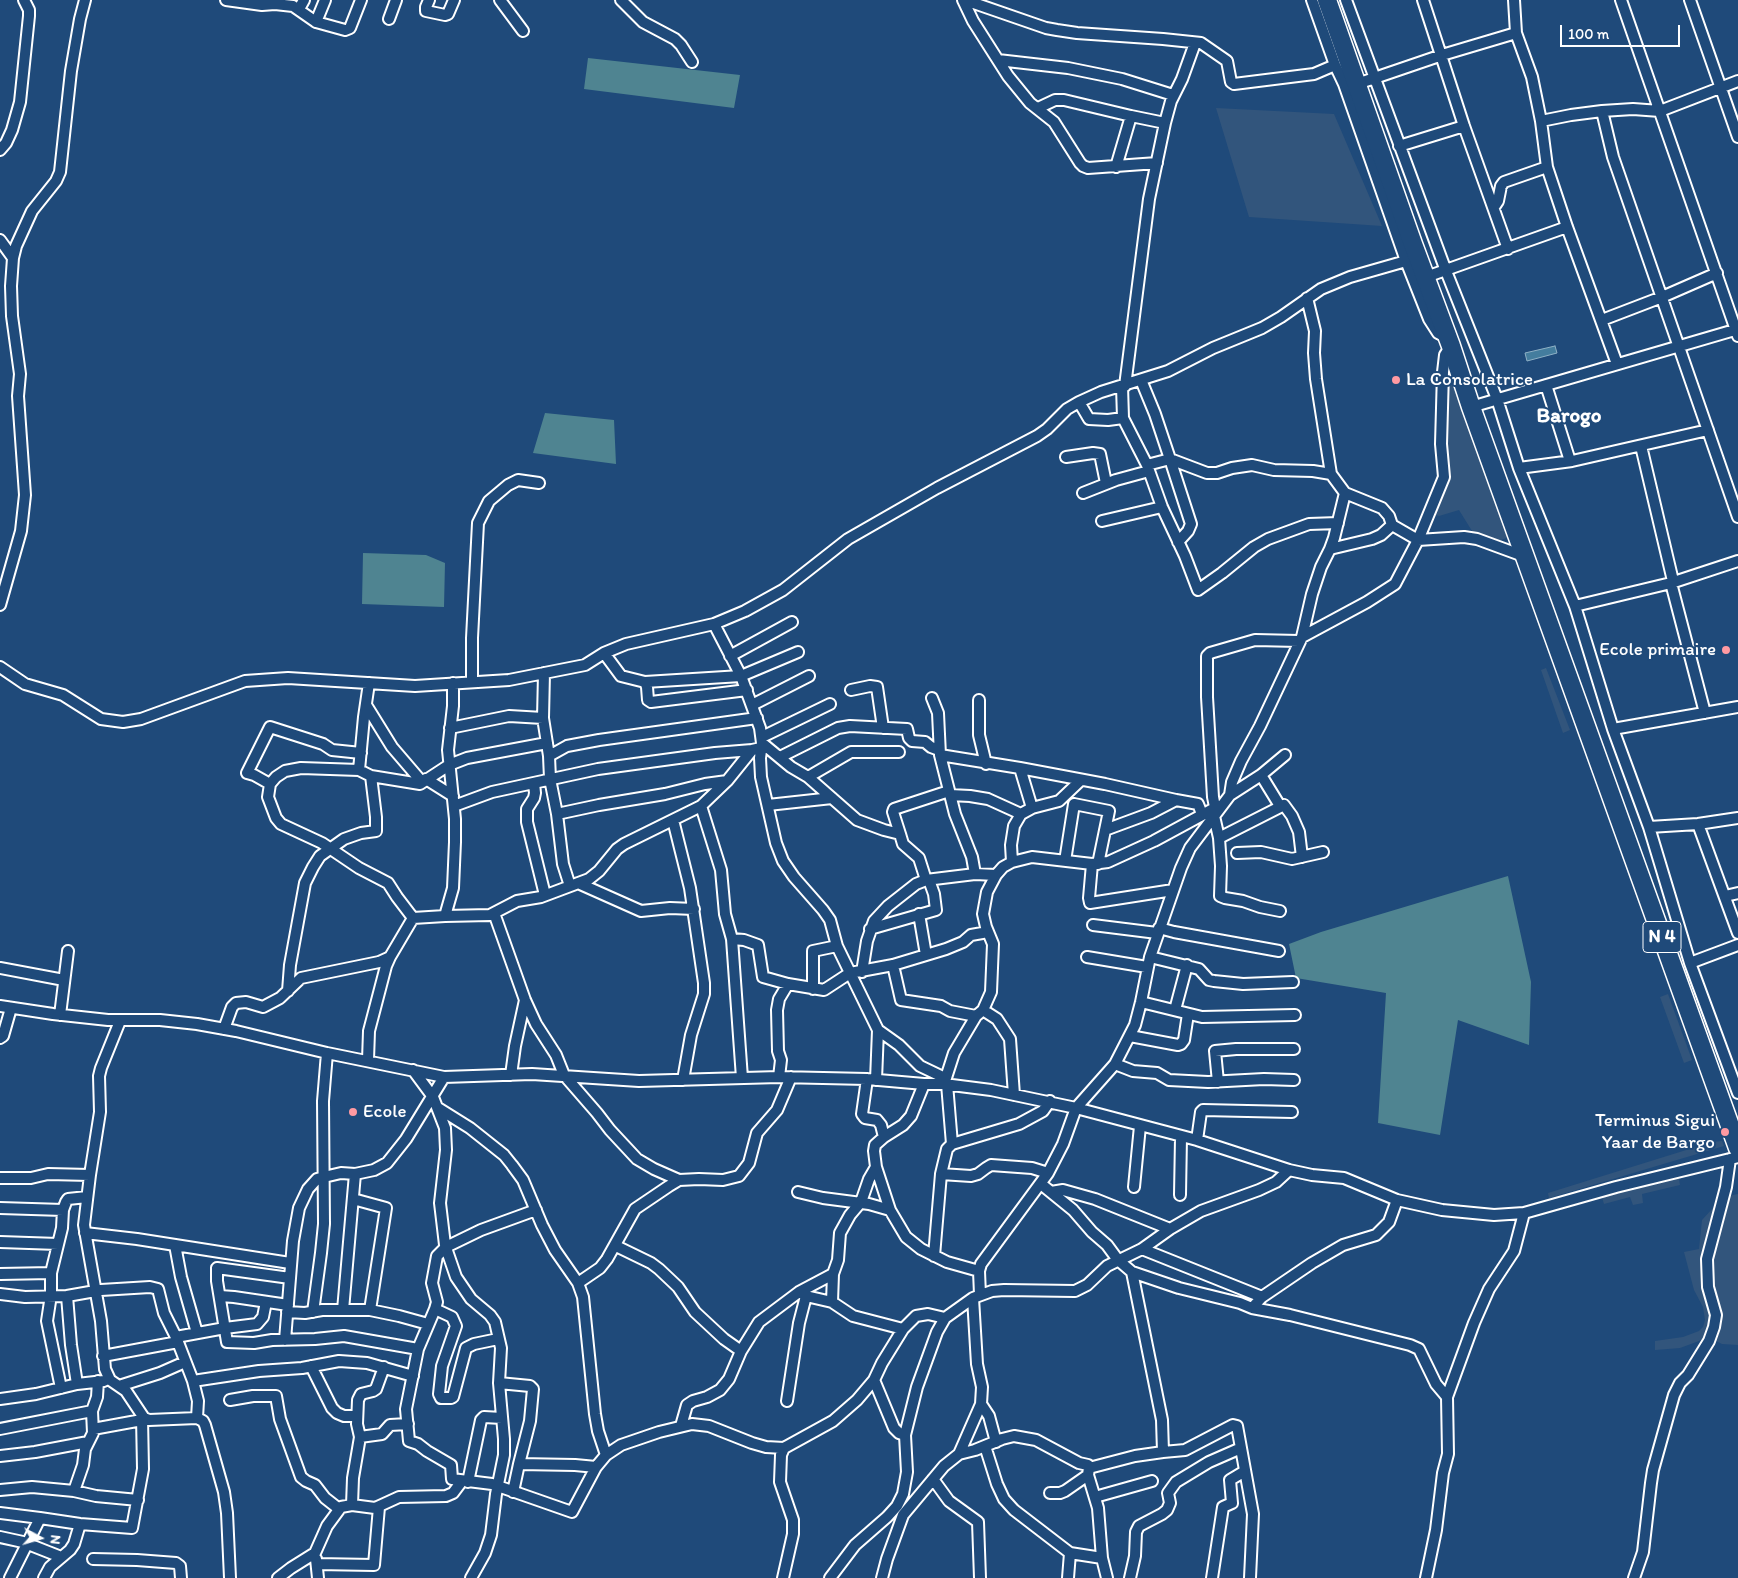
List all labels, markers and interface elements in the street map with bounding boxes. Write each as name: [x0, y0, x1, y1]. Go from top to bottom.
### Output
scale bar: [1563, 15, 1683, 47]
text: 100 m: [1568, 25, 1609, 43]
place label: La Consolatrice: [1406, 369, 1533, 391]
marker: La Consolatrice: [1390, 374, 1402, 386]
district label: Barogo: [1537, 404, 1601, 430]
place label: Ecole primaire: [1599, 639, 1716, 661]
marker: Ecole primaire: [1720, 644, 1732, 656]
road number: N 4: [1643, 922, 1681, 952]
place label: Ecole: [363, 1101, 407, 1123]
marker: Ecole: [347, 1106, 359, 1118]
place label: Terminus Sigui Yaar de Bargo: [1595, 1110, 1715, 1154]
marker: Terminus Sigui Yaar de Bargo: [1719, 1126, 1731, 1138]
north arrow: [15, 1513, 65, 1563]
text: N: [46, 1534, 64, 1545]

